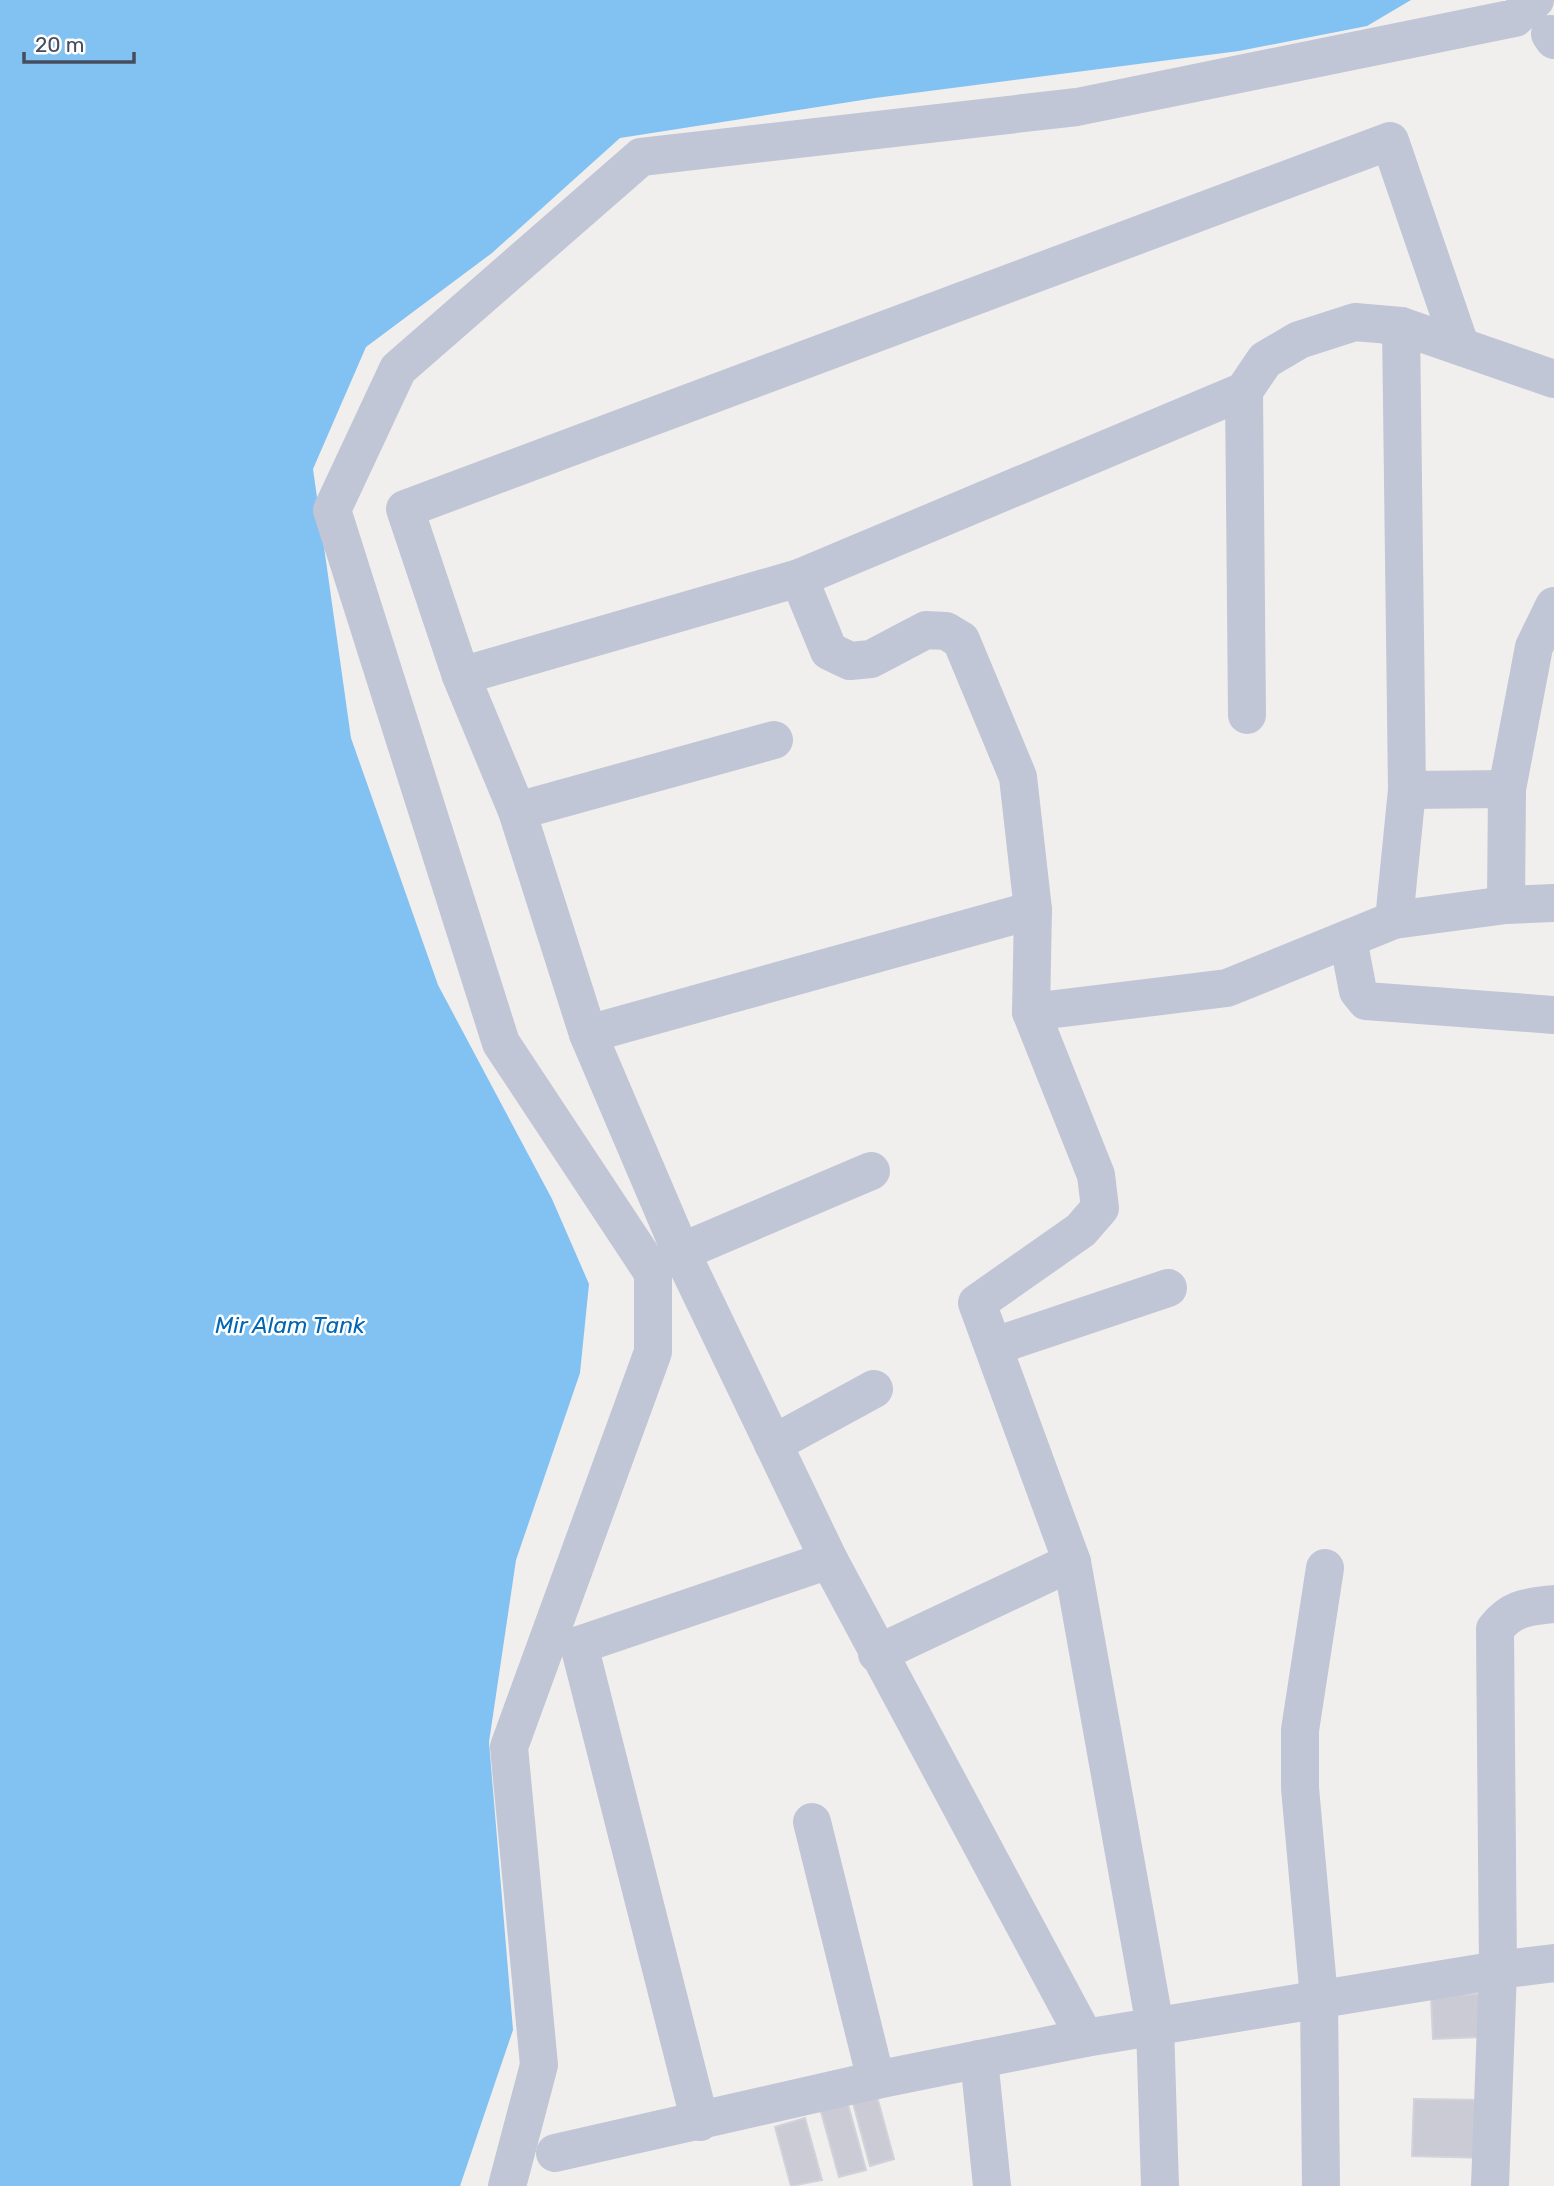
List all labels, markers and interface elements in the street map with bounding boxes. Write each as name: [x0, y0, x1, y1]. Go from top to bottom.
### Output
scale bar: [24, 21, 135, 65]
text: 20 m: [35, 32, 84, 57]
water label: Mir Alam Tank: [215, 1311, 366, 1339]

